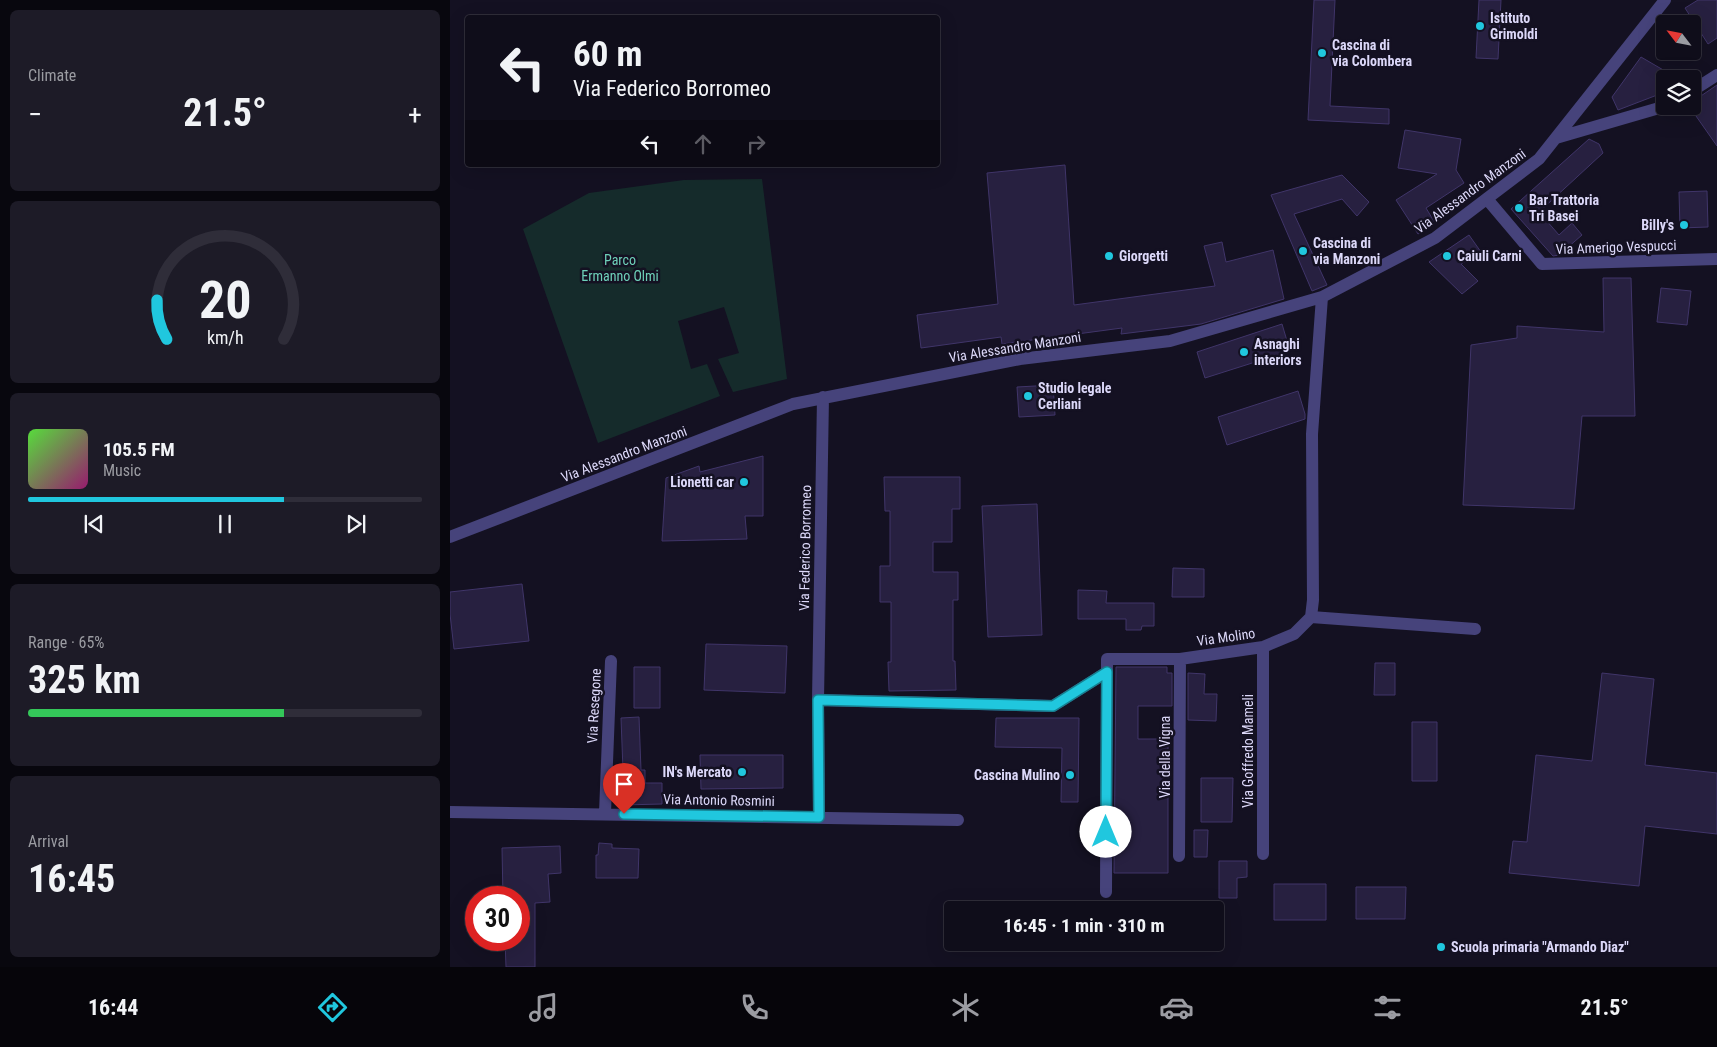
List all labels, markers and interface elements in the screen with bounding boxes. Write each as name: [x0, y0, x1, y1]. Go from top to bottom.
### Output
place label: Istituto Grimoldi: [1490, 10, 1538, 42]
north arrow: [1656, 15, 1701, 60]
map controls: [1656, 15, 1701, 115]
marker: Istituto Grimoldi: [1474, 20, 1486, 32]
text: 60 m: [573, 34, 642, 75]
icon: left: [490, 35, 555, 100]
place label: Cascina di via Colombera: [1332, 37, 1413, 69]
marker: Cascina di via Colombera: [1316, 47, 1328, 59]
text: Climate: [28, 66, 76, 85]
button: layers: [1656, 70, 1701, 115]
text: Via Federico Borromeo: [573, 76, 771, 101]
text: 21.5°: [183, 91, 267, 135]
text: −: [28, 98, 42, 131]
text: +: [408, 98, 422, 131]
icon: left: [636, 130, 664, 158]
icon: ahead: [689, 130, 717, 158]
icon: right: [742, 130, 770, 158]
street label: Via Alessandro Manzoni: [1411, 145, 1529, 237]
place label: Bar Trattoria Tri Basei: [1529, 192, 1600, 224]
marker: Bar Trattoria Tri Basei: [1513, 202, 1525, 214]
place label: Billy's: [1641, 217, 1674, 233]
marker: Billy's: [1678, 219, 1690, 231]
place label: Cascina di via Manzoni: [1313, 235, 1380, 267]
street label: Via Amerigo Vespucci: [1555, 237, 1677, 257]
marker: Cascina di via Manzoni: [1297, 245, 1309, 257]
place label: Giorgetti: [1119, 248, 1168, 264]
place label: Caiuli Carni: [1457, 248, 1522, 264]
marker: Giorgetti: [1103, 250, 1115, 262]
marker: Caiuli Carni: [1441, 250, 1453, 262]
park label: Parco Ermanno Olmi: [581, 252, 659, 284]
text: 20: [199, 270, 251, 331]
text: km/h: [207, 327, 243, 348]
street label: Via Alessandro Manzoni: [948, 329, 1082, 365]
place label: Asnaghi interiors: [1254, 336, 1302, 368]
marker: Asnaghi interiors: [1238, 346, 1250, 358]
place label: Studio legale Cerliani: [1038, 380, 1112, 412]
marker: Studio legale Cerliani: [1022, 390, 1034, 402]
street label: Via Alessandro Manzoni: [559, 423, 689, 485]
text: 105.5 FM: [103, 438, 175, 461]
text: Music: [103, 461, 141, 480]
place label: Lionetti car: [670, 474, 734, 490]
marker: Lionetti car: [738, 476, 750, 488]
street label: Via Federico Borromeo: [796, 485, 814, 611]
icon: previous: [80, 510, 108, 538]
icon: pause: [211, 510, 239, 538]
icon: next: [342, 510, 370, 538]
street label: Via Molino: [1196, 625, 1256, 649]
text: Range · 65%: [28, 633, 104, 652]
text: 325 km: [28, 658, 141, 702]
street label: Via Resegone: [584, 668, 604, 744]
street label: Via Goffredo Mameli: [1240, 694, 1256, 808]
street label: Via della Vigna: [1157, 716, 1173, 798]
pin: [603, 763, 645, 814]
place label: IN's Mercato: [663, 764, 732, 780]
marker: IN's Mercato: [736, 766, 748, 778]
place label: Cascina Mulino: [974, 767, 1060, 783]
marker: Cascina Mulino: [1064, 769, 1076, 781]
icon: arrive: [610, 770, 638, 798]
street label: Via Antonio Rosmini: [663, 791, 775, 809]
position arrow: [1079, 805, 1131, 857]
text: Arrival: [28, 832, 69, 851]
text: 16:45: [28, 857, 115, 901]
speed limit sign: 30: [465, 886, 530, 951]
text: 16:45 · 1 min · 310 m: [1003, 914, 1165, 937]
place label: Scuola primaria "Armando Diaz": [1451, 939, 1629, 955]
marker: Scuola primaria "Armando Diaz": [1435, 941, 1447, 953]
icon: directions: [315, 990, 350, 1025]
icon: music: [526, 990, 561, 1025]
icon: phone: [737, 990, 772, 1025]
icon: climate: [948, 990, 983, 1025]
icon: car: [1159, 990, 1194, 1025]
icon: filters: [1370, 990, 1405, 1025]
text: 16:44: [88, 995, 139, 1020]
text: 21.5°: [1581, 995, 1629, 1020]

